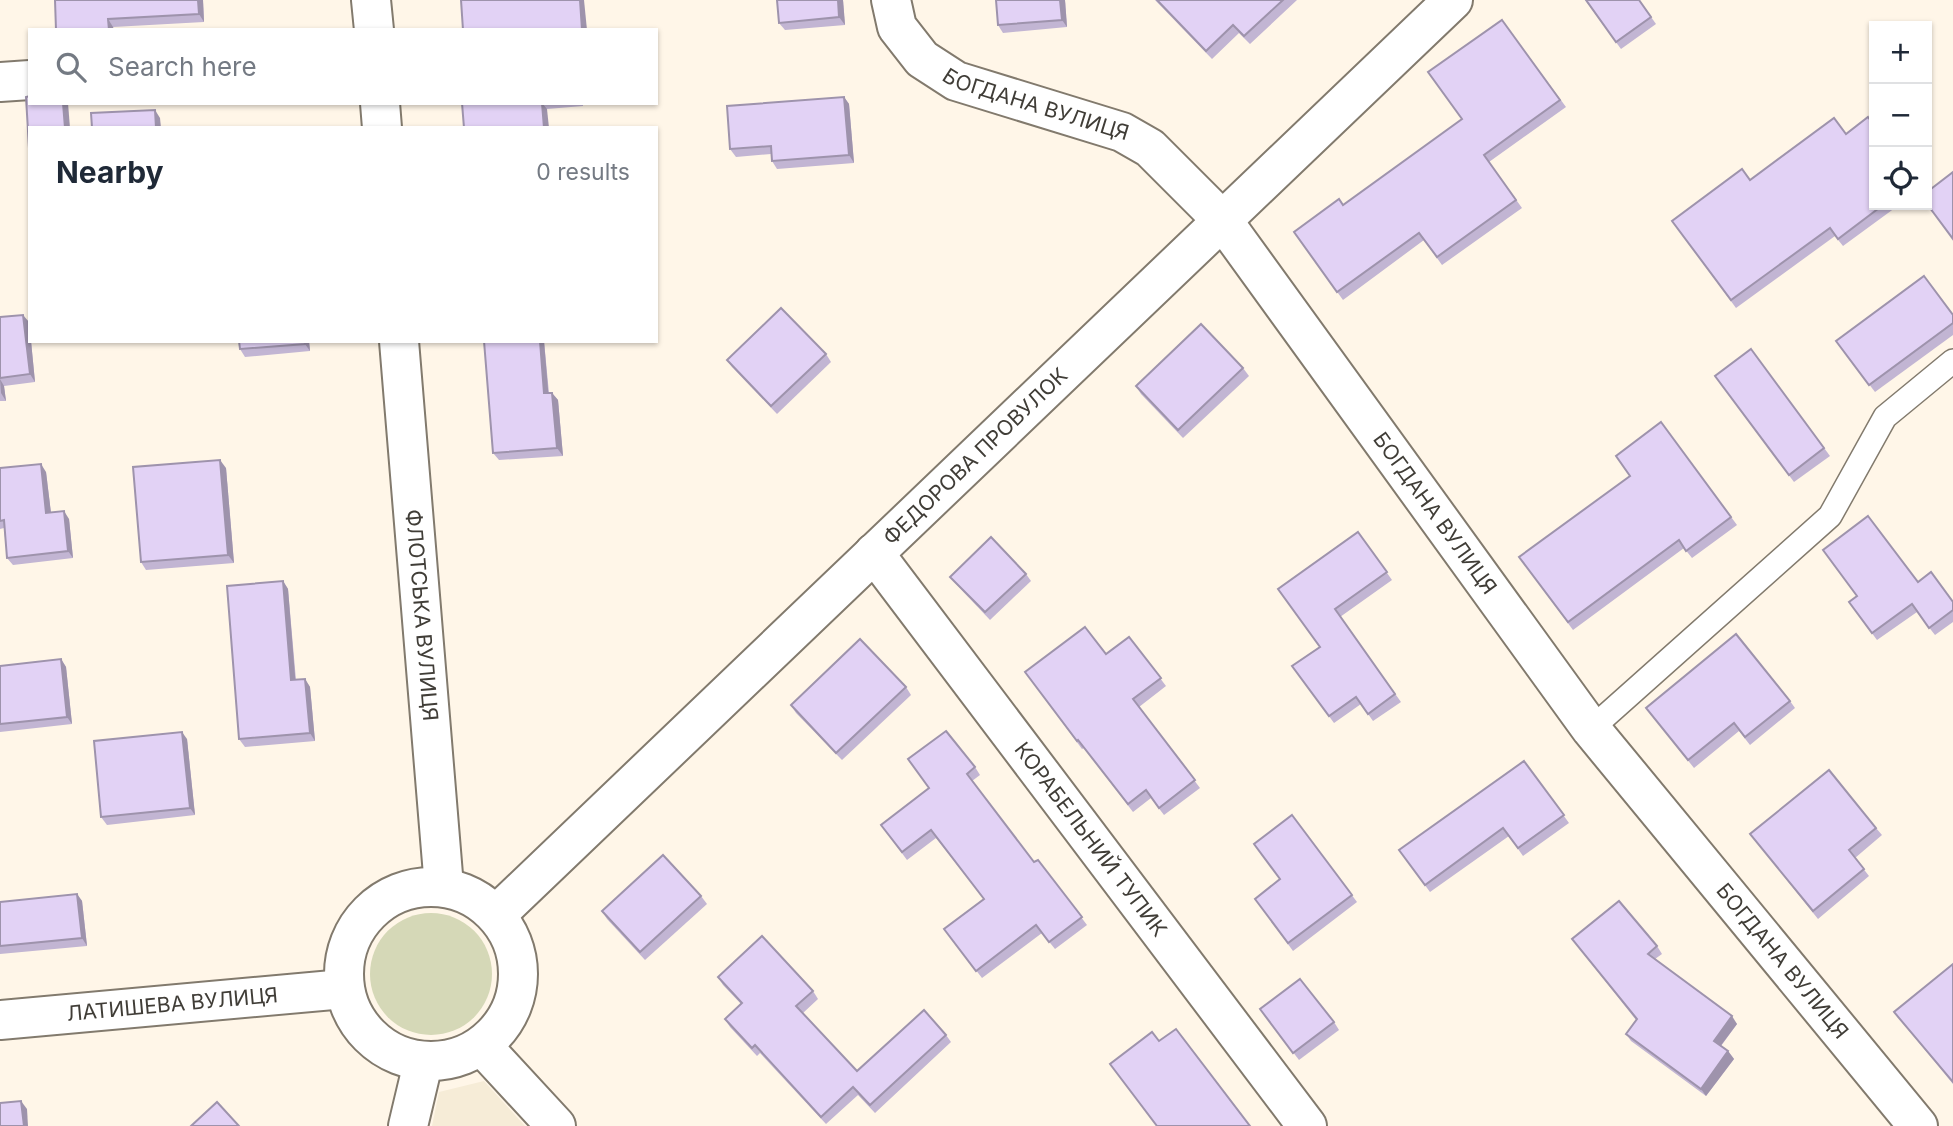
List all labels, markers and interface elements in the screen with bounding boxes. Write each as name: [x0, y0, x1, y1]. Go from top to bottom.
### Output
map controls: [1869, 21, 1932, 210]
button: +: [1869, 21, 1932, 84]
search box: [28, 28, 658, 105]
icon: search: [52, 48, 90, 86]
text: Search here: [108, 51, 257, 82]
street label: БОГДАНА ВУЛИЦЯ: [938, 63, 1132, 145]
button: −: [1869, 84, 1932, 147]
button: locate: [1869, 147, 1932, 210]
text: Nearby: [56, 154, 164, 190]
text: 0 results: [536, 158, 630, 186]
street label: ФЕДОРОВА ПРОВУЛОК: [878, 363, 1072, 550]
street label: БОГДАНА ВУЛИЦЯ: [1368, 427, 1502, 599]
street label: ФЛОТСЬКА ВУЛИЦЯ: [401, 508, 443, 722]
street label: КОРАБЕЛЬНИЙ ТУПИК: [1009, 737, 1172, 941]
street label: БОГДАНА ВУЛИЦЯ: [1711, 878, 1854, 1044]
street label: ЛАТИШЕВА ВУЛИЦЯ: [66, 982, 279, 1026]

